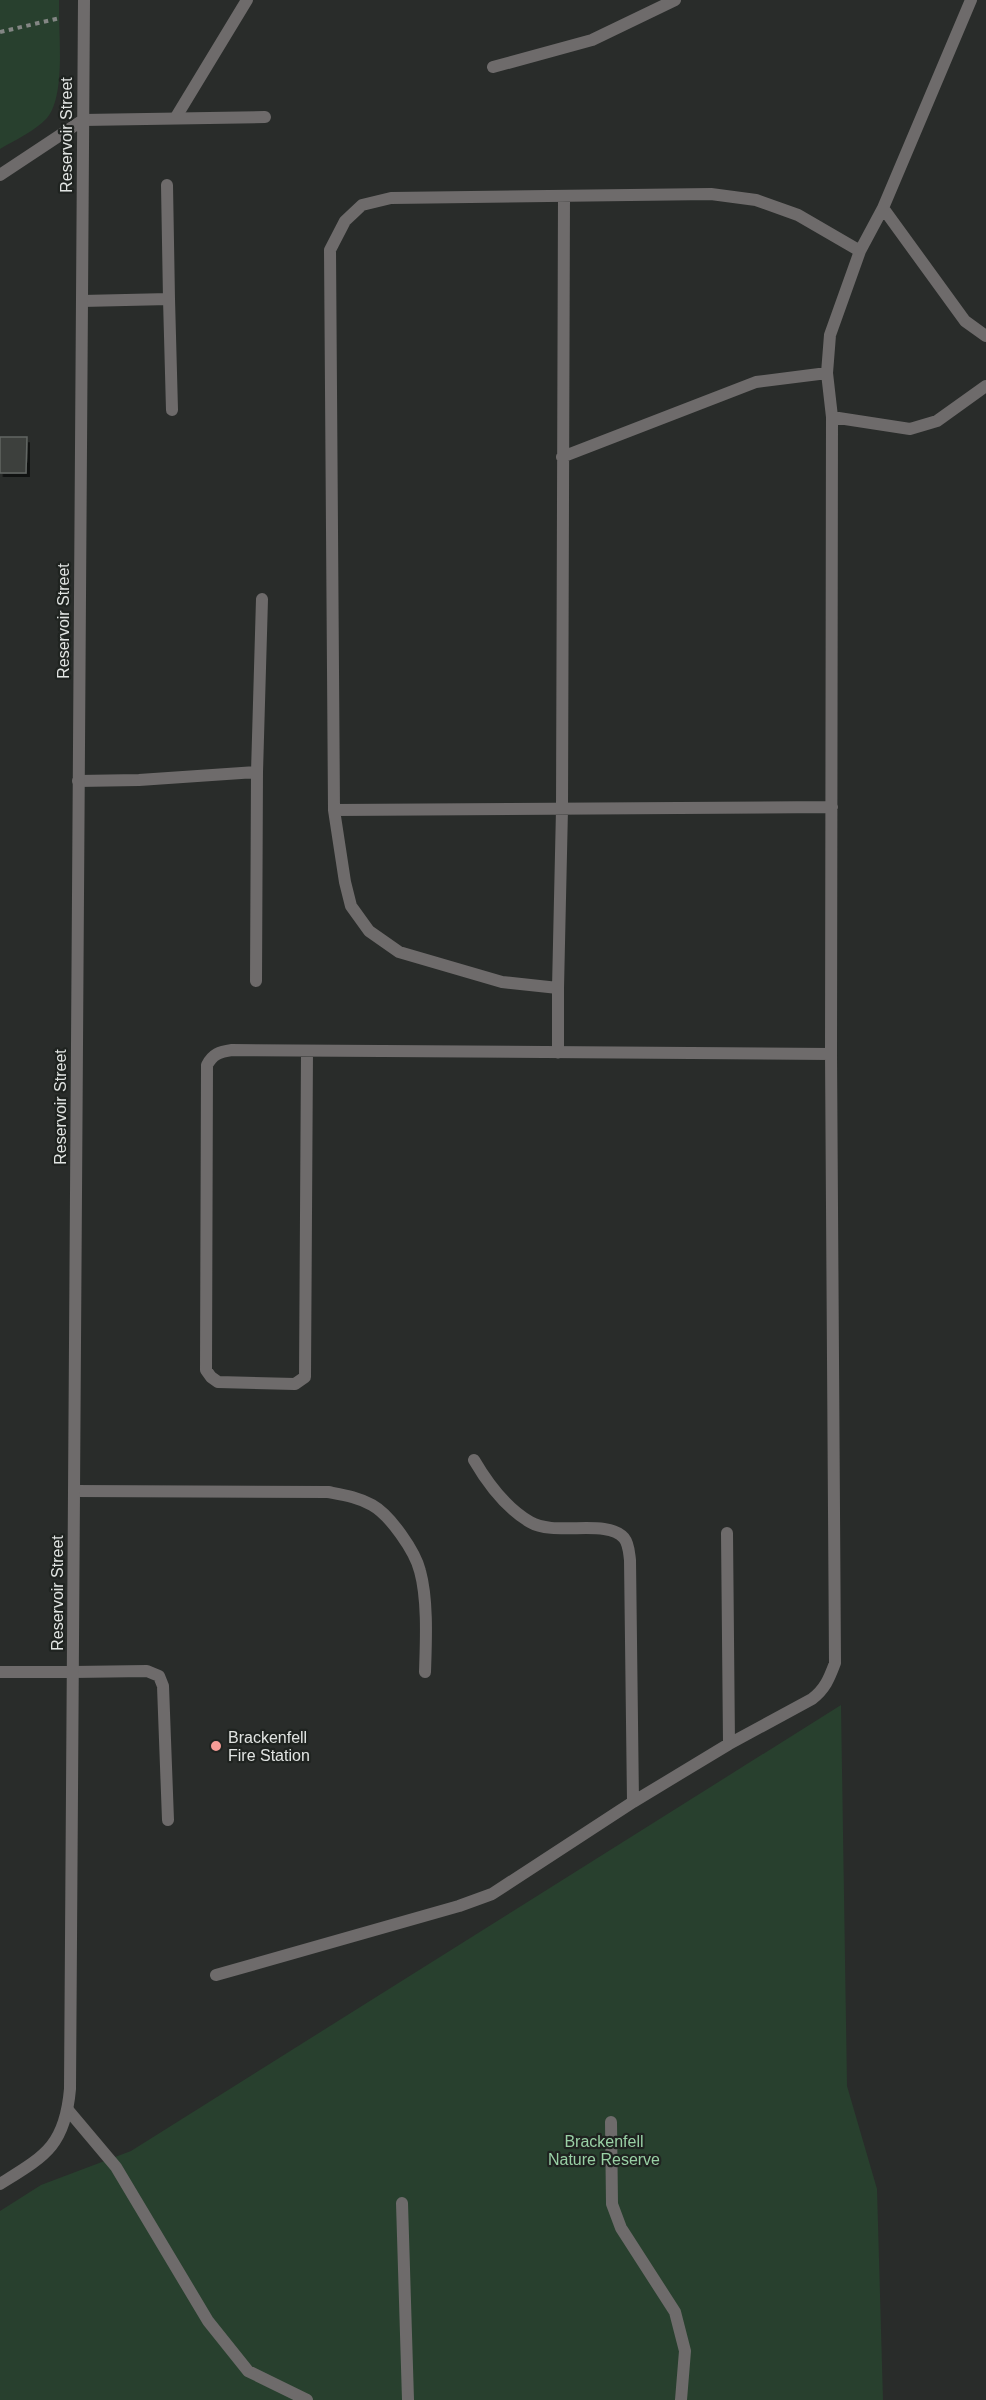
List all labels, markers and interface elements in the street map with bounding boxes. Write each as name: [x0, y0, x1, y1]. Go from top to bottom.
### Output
street label: Reservoir Street: [58, 77, 75, 193]
street label: Reservoir Street: [55, 563, 72, 679]
street label: Reservoir Street: [52, 1049, 69, 1165]
street label: Reservoir Street: [49, 1535, 66, 1651]
place label: Brackenfell Fire Station: [228, 1729, 310, 1764]
marker: Brackenfell Fire Station: [209, 1739, 223, 1753]
park label: Brackenfell Nature Reserve: [548, 2133, 660, 2168]

